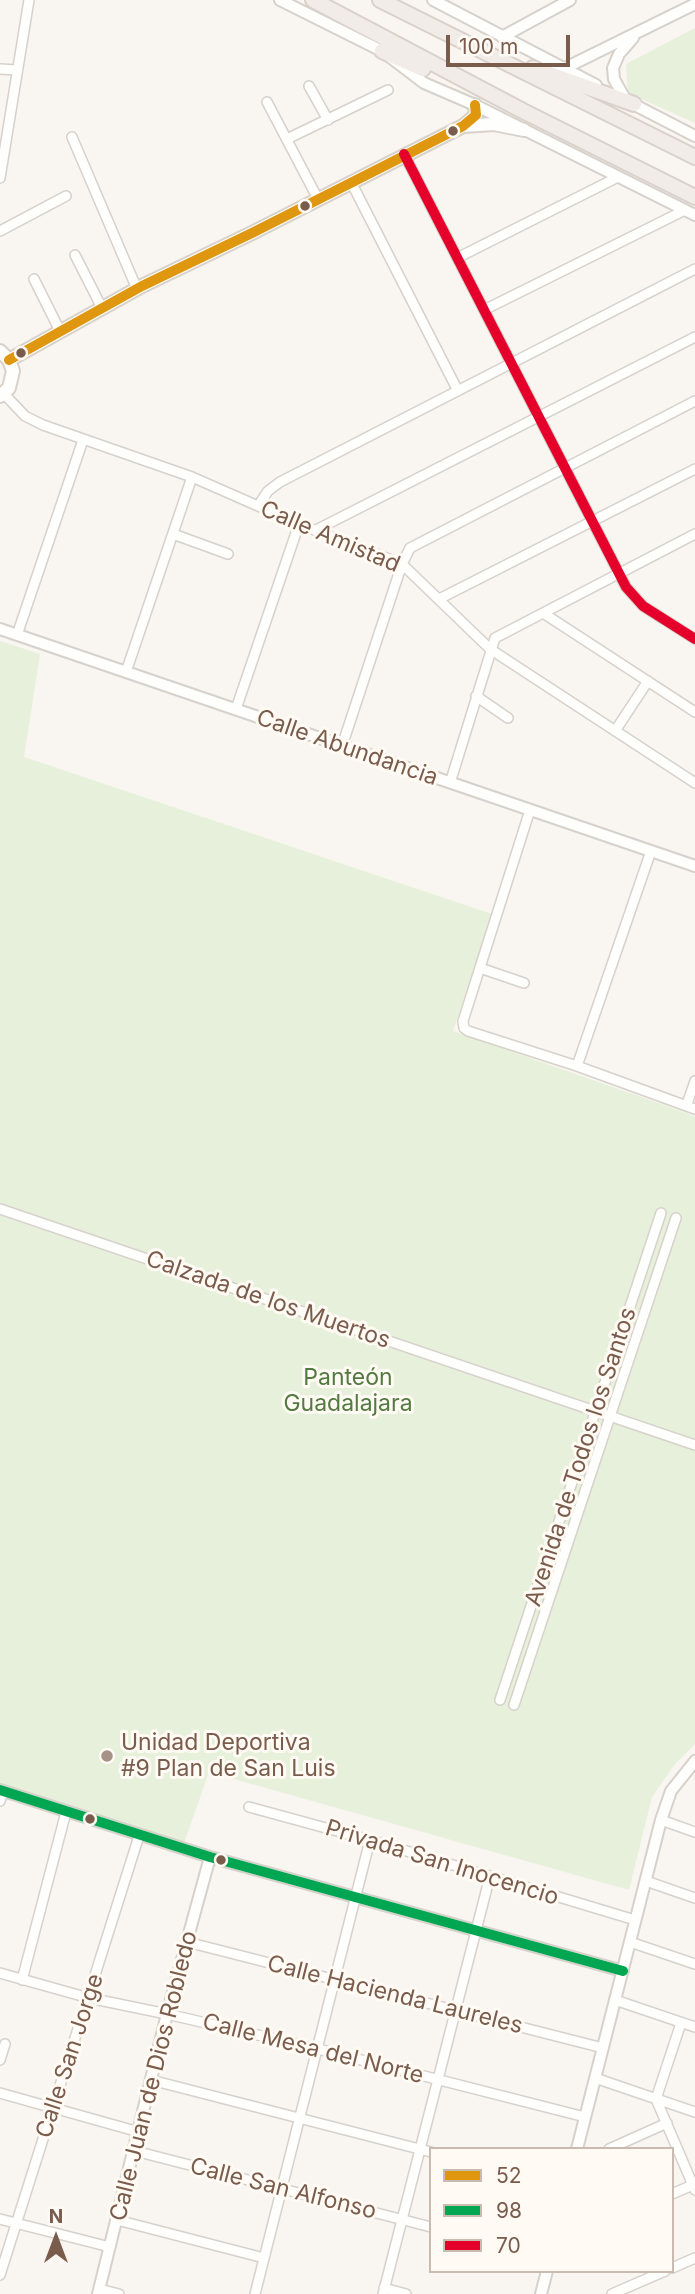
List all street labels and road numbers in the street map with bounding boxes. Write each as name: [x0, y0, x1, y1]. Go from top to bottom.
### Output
street label: Calle Amistad: [256, 495, 404, 579]
street label: Calle Abundancia: [253, 704, 441, 792]
street label: Calzada de los Muertos: [142, 1245, 394, 1355]
street label: Avenida de Todos los Santos: [520, 1304, 642, 1610]
street label: Privada San Inocencio: [322, 1814, 562, 1912]
street label: Calle Juan de Dios Robledo: [105, 1928, 203, 2224]
street label: Calle Hacienda Laureles: [264, 1950, 526, 2040]
street label: Calle San Jorge: [30, 1970, 110, 2142]
street label: Calle Mesa del Norte: [200, 2008, 426, 2090]
street label: Calle San Alfonso: [187, 2152, 379, 2226]

